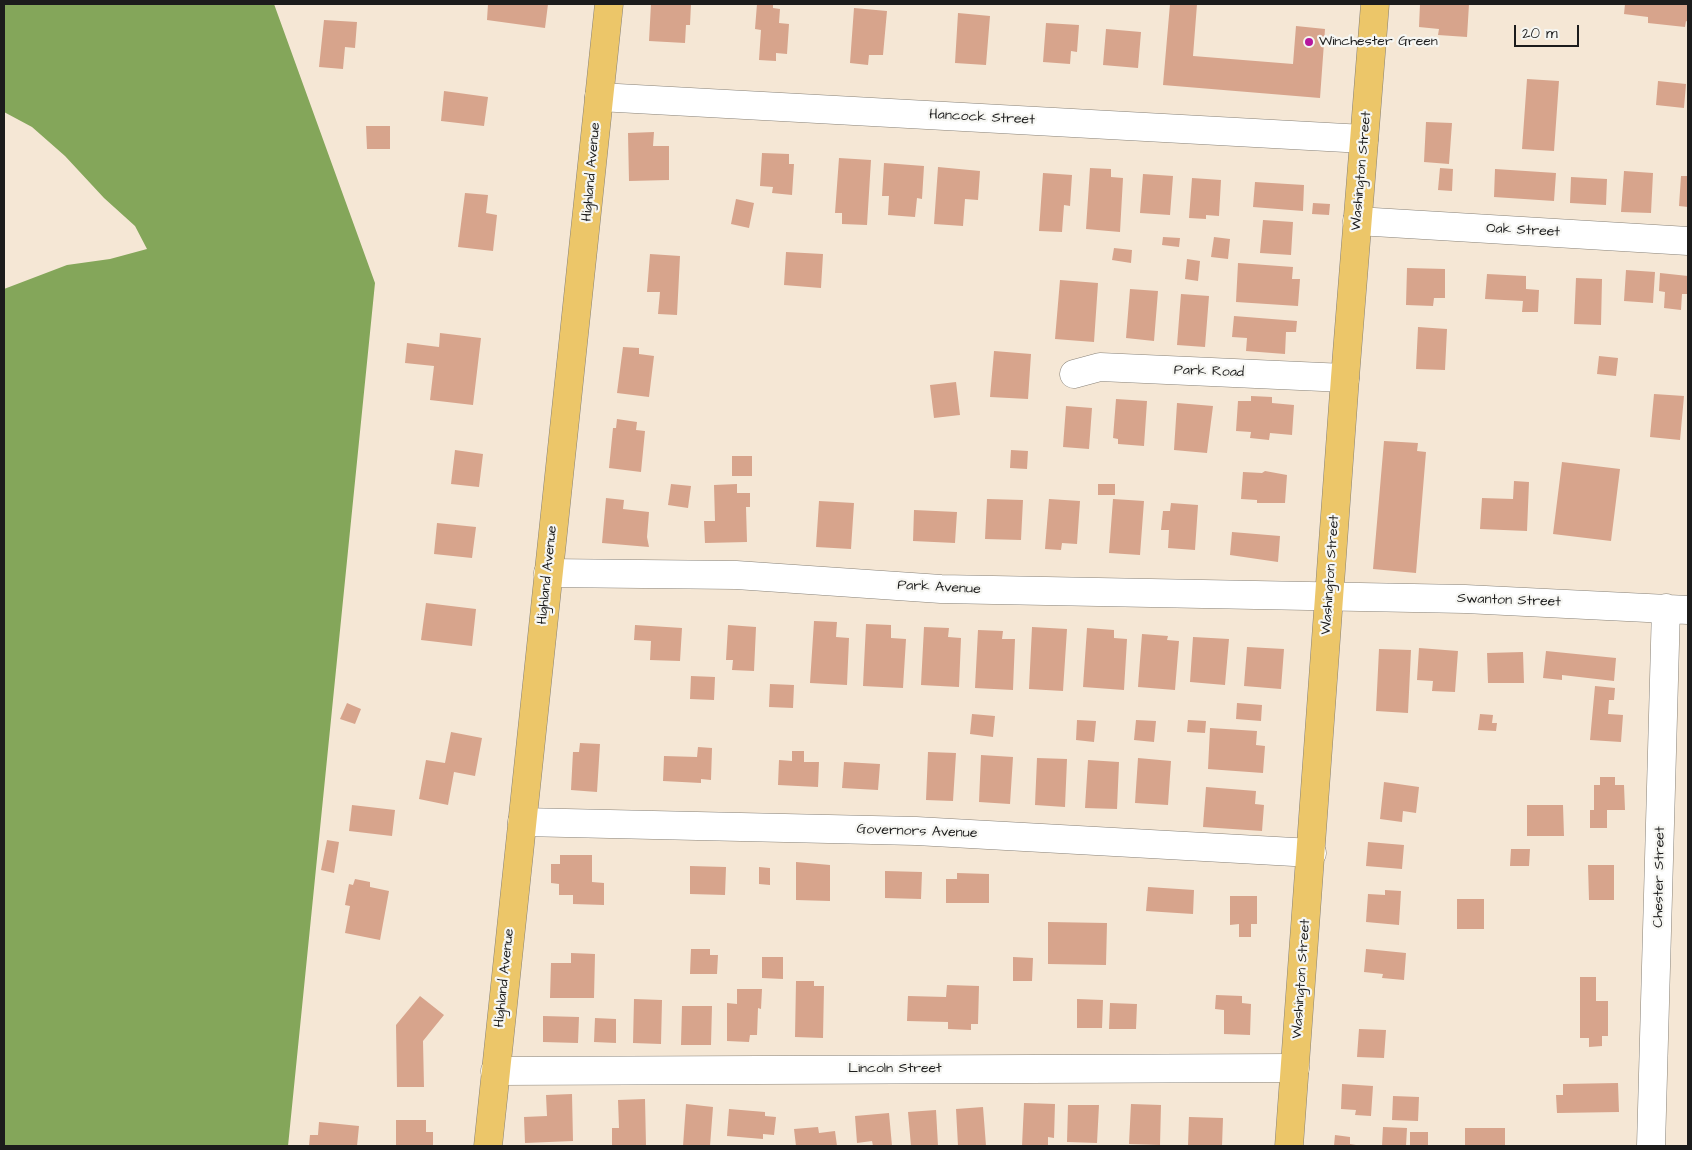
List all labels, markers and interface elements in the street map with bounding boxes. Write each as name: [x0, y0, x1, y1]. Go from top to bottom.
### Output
scale bar: [1517, 15, 1582, 47]
text: 20 m: [1522, 23, 1558, 44]
place label: Winchester Green: [1319, 34, 1438, 50]
marker: Winchester Green: [1303, 36, 1315, 48]
street label: Hancock Street: [929, 107, 1035, 129]
street label: Washington Street: [1348, 111, 1376, 231]
street label: Highland Avenue: [579, 122, 605, 222]
street label: Oak Street: [1486, 221, 1560, 241]
street label: Park Road: [1174, 362, 1244, 382]
street label: Washington Street: [1318, 515, 1344, 635]
street label: Highland Avenue: [534, 525, 562, 625]
street label: Park Avenue: [897, 577, 981, 599]
street label: Swanton Street: [1457, 591, 1561, 611]
street label: Governors Avenue: [856, 821, 978, 843]
street label: Chester Street: [1651, 826, 1669, 928]
street label: Washington Street: [1289, 919, 1315, 1039]
street label: Highland Avenue: [491, 928, 519, 1028]
street label: Lincoln Street: [848, 1061, 942, 1077]

